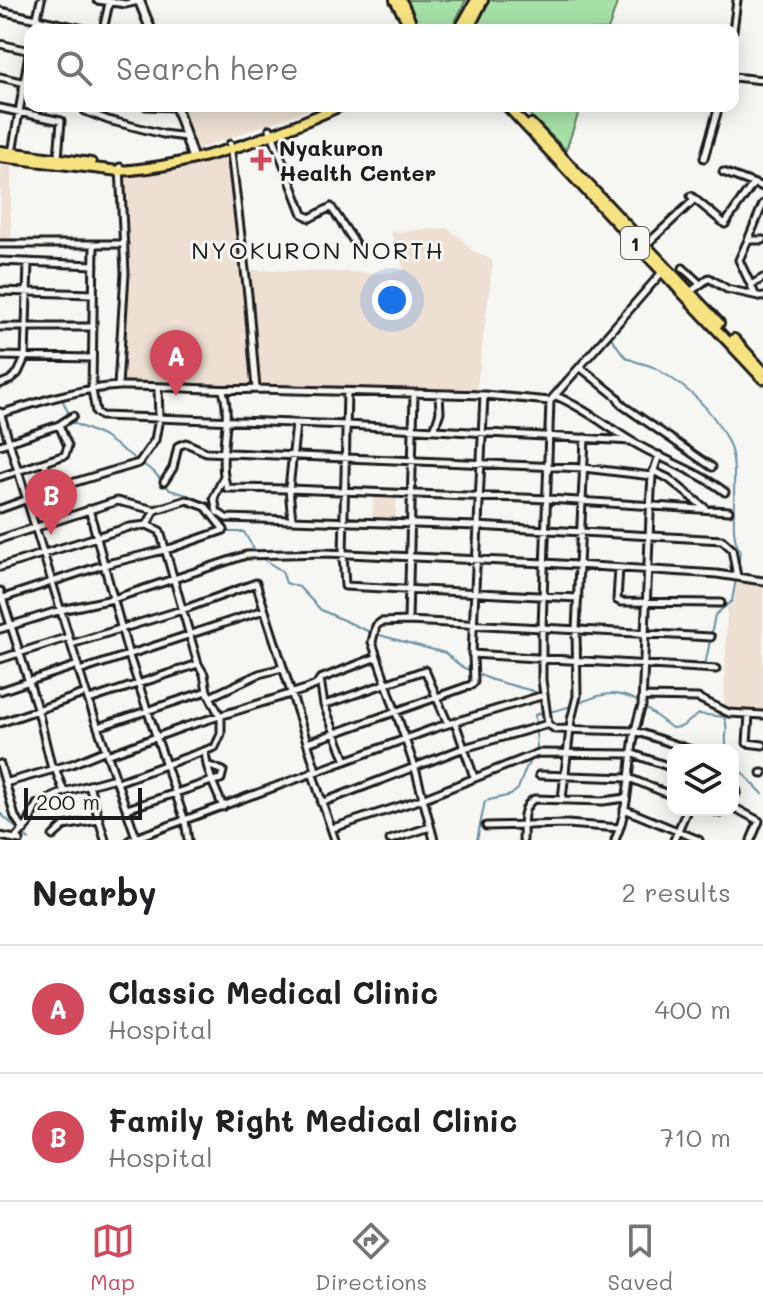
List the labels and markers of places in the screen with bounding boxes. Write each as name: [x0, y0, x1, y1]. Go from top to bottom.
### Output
place label: Nyakuron Health Center: [279, 133, 436, 187]
marker: Nyakuron Health Center: [250, 149, 272, 171]
pin: A: [150, 330, 202, 396]
pin: B: [25, 469, 77, 535]

